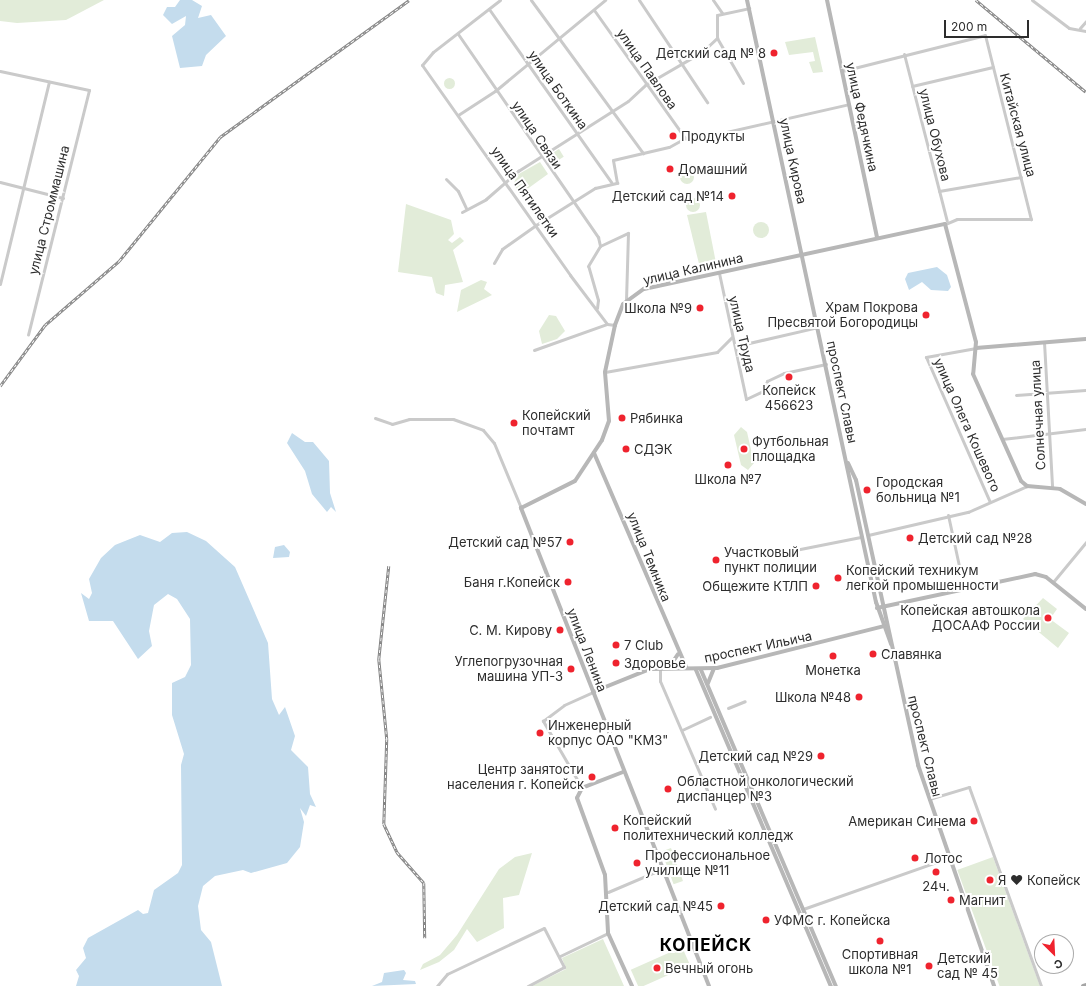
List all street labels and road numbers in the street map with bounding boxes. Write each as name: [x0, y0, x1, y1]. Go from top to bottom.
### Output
street label: улица Павлова: [613, 26, 681, 112]
street label: улица Боткина: [525, 48, 591, 132]
street label: улица Федячкина: [843, 61, 881, 173]
street label: Китайская улица: [997, 71, 1039, 179]
street label: улица Обухова: [916, 87, 954, 183]
street label: улица Связи: [509, 98, 565, 172]
street label: улица Кирова: [776, 117, 810, 205]
street label: улица Строммашина: [25, 144, 73, 276]
street label: улица Пятилетки: [488, 144, 562, 240]
street label: улица Калинина: [641, 250, 745, 288]
street label: улица Труда: [726, 294, 758, 374]
street label: проспект Славы: [824, 340, 860, 444]
street label: улица Олега Кошевого: [930, 356, 1004, 494]
street label: Солнечная улица: [1027, 359, 1049, 471]
street label: улица Темника: [624, 510, 674, 604]
street label: улица Ленина: [564, 606, 610, 694]
street label: проспект Ильича: [703, 628, 813, 666]
street label: проспект Славы: [905, 694, 945, 798]

